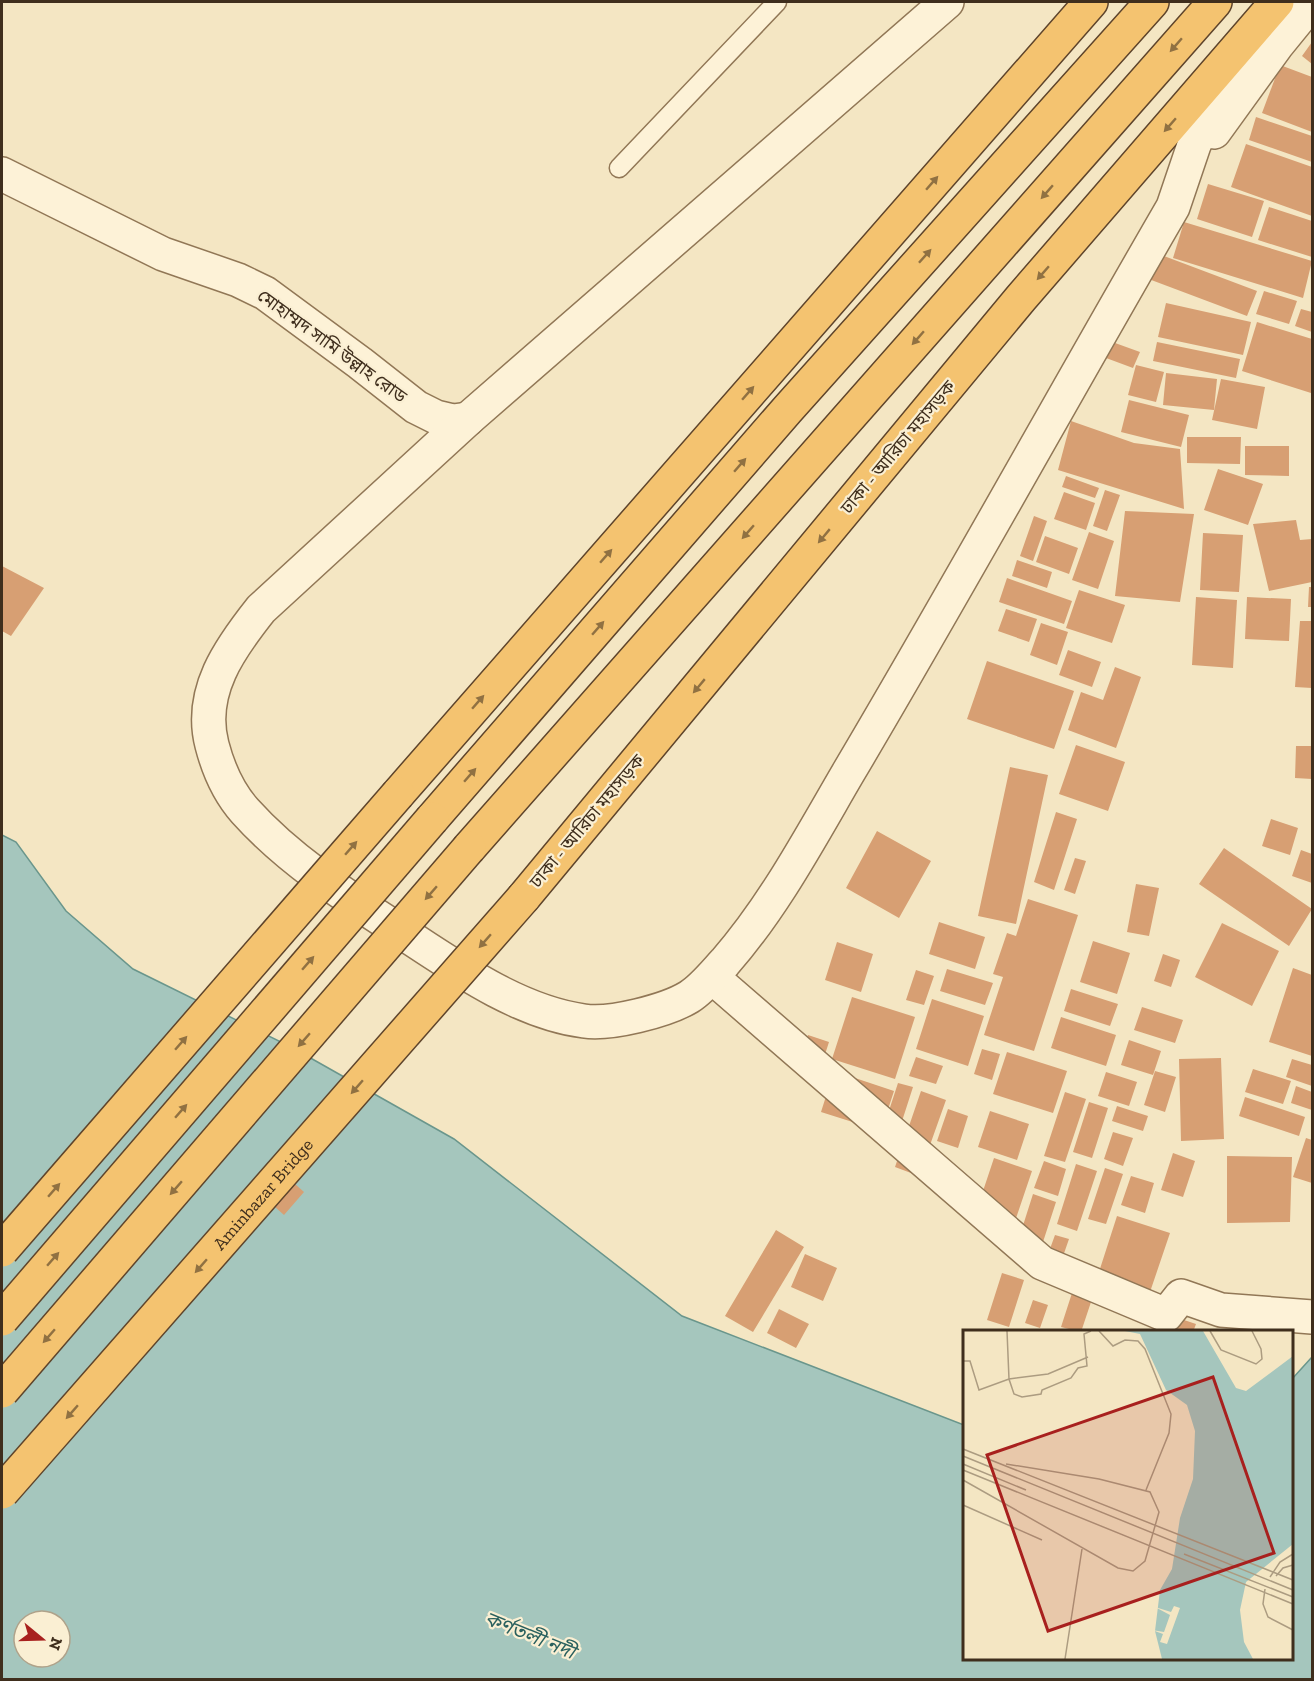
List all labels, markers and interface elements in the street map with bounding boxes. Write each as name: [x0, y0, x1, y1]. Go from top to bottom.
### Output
one-way arrow: [1169, 38, 1183, 53]
one-way arrow: [1164, 117, 1177, 132]
one-way arrow: [925, 176, 938, 191]
one-way arrow: [1041, 184, 1054, 199]
one-way arrow: [918, 249, 931, 264]
one-way arrow: [1037, 265, 1050, 280]
street label: মোহাম্মদ সামি উল্লাহ রোড: [253, 284, 411, 408]
one-way arrow: [912, 330, 925, 345]
street label: ঢাকা - আরিচা মহাসড়ক: [835, 375, 960, 519]
one-way arrow: [741, 386, 754, 401]
one-way arrow: [733, 458, 746, 473]
one-way arrow: [742, 524, 755, 539]
one-way arrow: [818, 528, 831, 543]
one-way arrow: [599, 549, 612, 564]
one-way arrow: [591, 621, 604, 636]
one-way arrow: [693, 678, 706, 694]
one-way arrow: [471, 695, 485, 710]
street label: ঢাকা - আরিচা মহাসড়ক: [524, 749, 649, 893]
one-way arrow: [463, 768, 476, 783]
one-way arrow: [344, 841, 357, 856]
one-way arrow: [425, 885, 438, 900]
one-way arrow: [479, 933, 492, 949]
one-way arrow: [301, 956, 314, 971]
one-way arrow: [297, 1033, 310, 1048]
one-way arrow: [175, 1035, 188, 1051]
one-way arrow: [350, 1080, 364, 1095]
one-way arrow: [174, 1103, 187, 1119]
street label: Aminbazar Bridge: [208, 1134, 318, 1255]
one-way arrow: [170, 1180, 183, 1195]
one-way arrow: [47, 1183, 60, 1198]
one-way arrow: [47, 1251, 60, 1267]
one-way arrow: [194, 1258, 207, 1273]
one-way arrow: [43, 1328, 56, 1343]
inset map: [963, 1330, 1293, 1660]
one-way arrow: [66, 1404, 79, 1419]
water label: কর্ণতলী নদী: [481, 1606, 582, 1665]
north arrow: [12, 1609, 72, 1669]
text: N: [45, 1635, 67, 1653]

